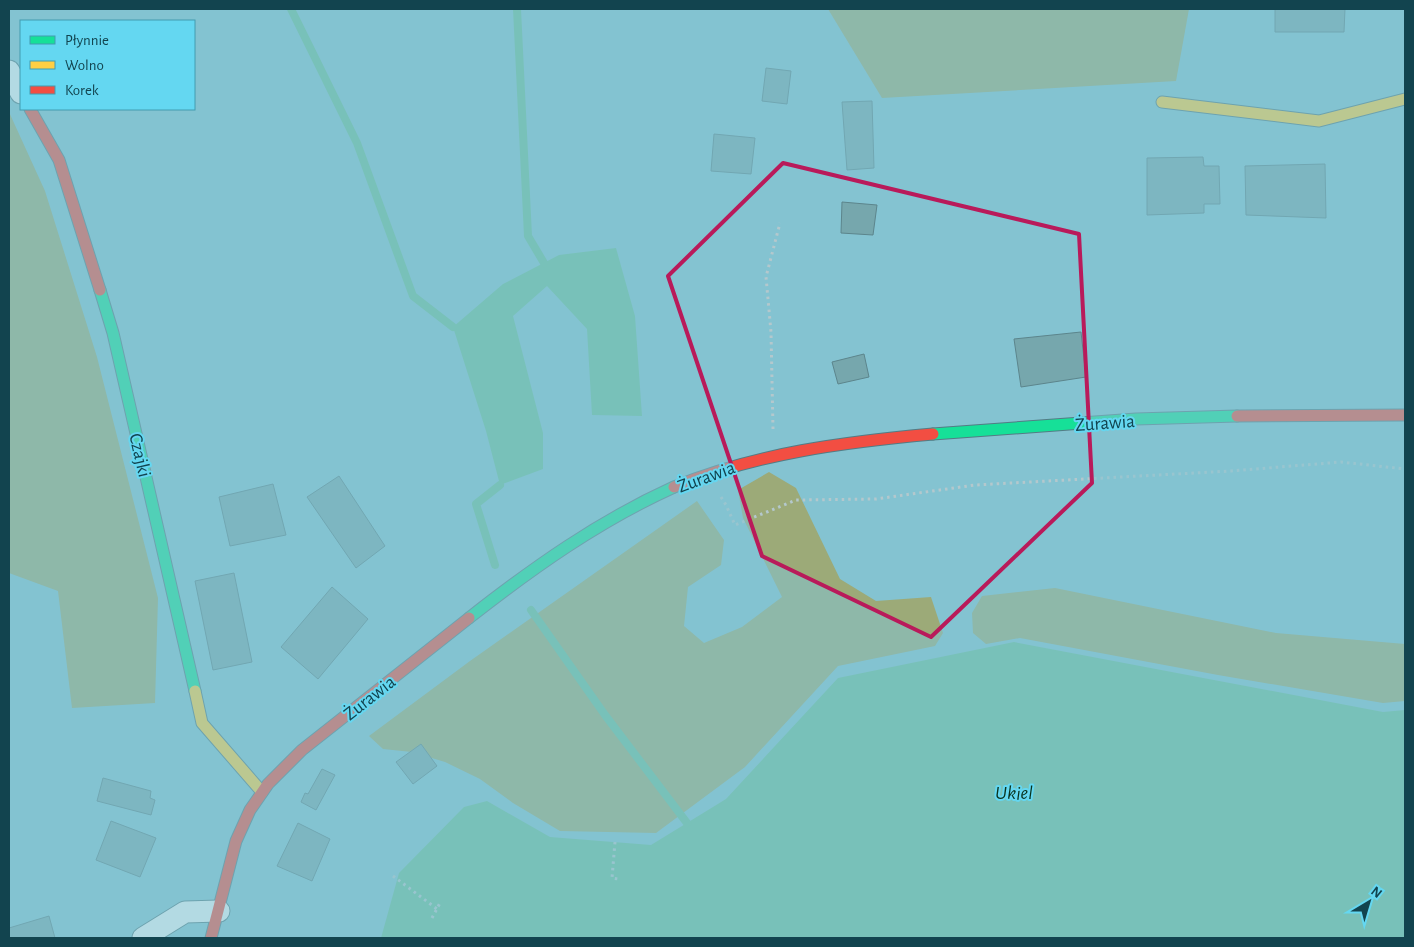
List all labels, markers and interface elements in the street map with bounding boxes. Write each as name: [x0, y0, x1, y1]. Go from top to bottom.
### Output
legend: [20, 20, 195, 110]
text: Płynnie: [65, 33, 109, 48]
text: Wolno: [65, 58, 104, 73]
text: Korek: [65, 83, 99, 98]
street label: Żurawia: [1074, 411, 1136, 435]
street label: Czajki: [125, 432, 154, 479]
street label: Żurawia: [675, 457, 738, 497]
street label: Żurawia: [340, 671, 400, 724]
water label: Ukiel: [995, 783, 1033, 803]
north arrow: [1344, 877, 1394, 927]
text: N: [1368, 884, 1385, 901]

